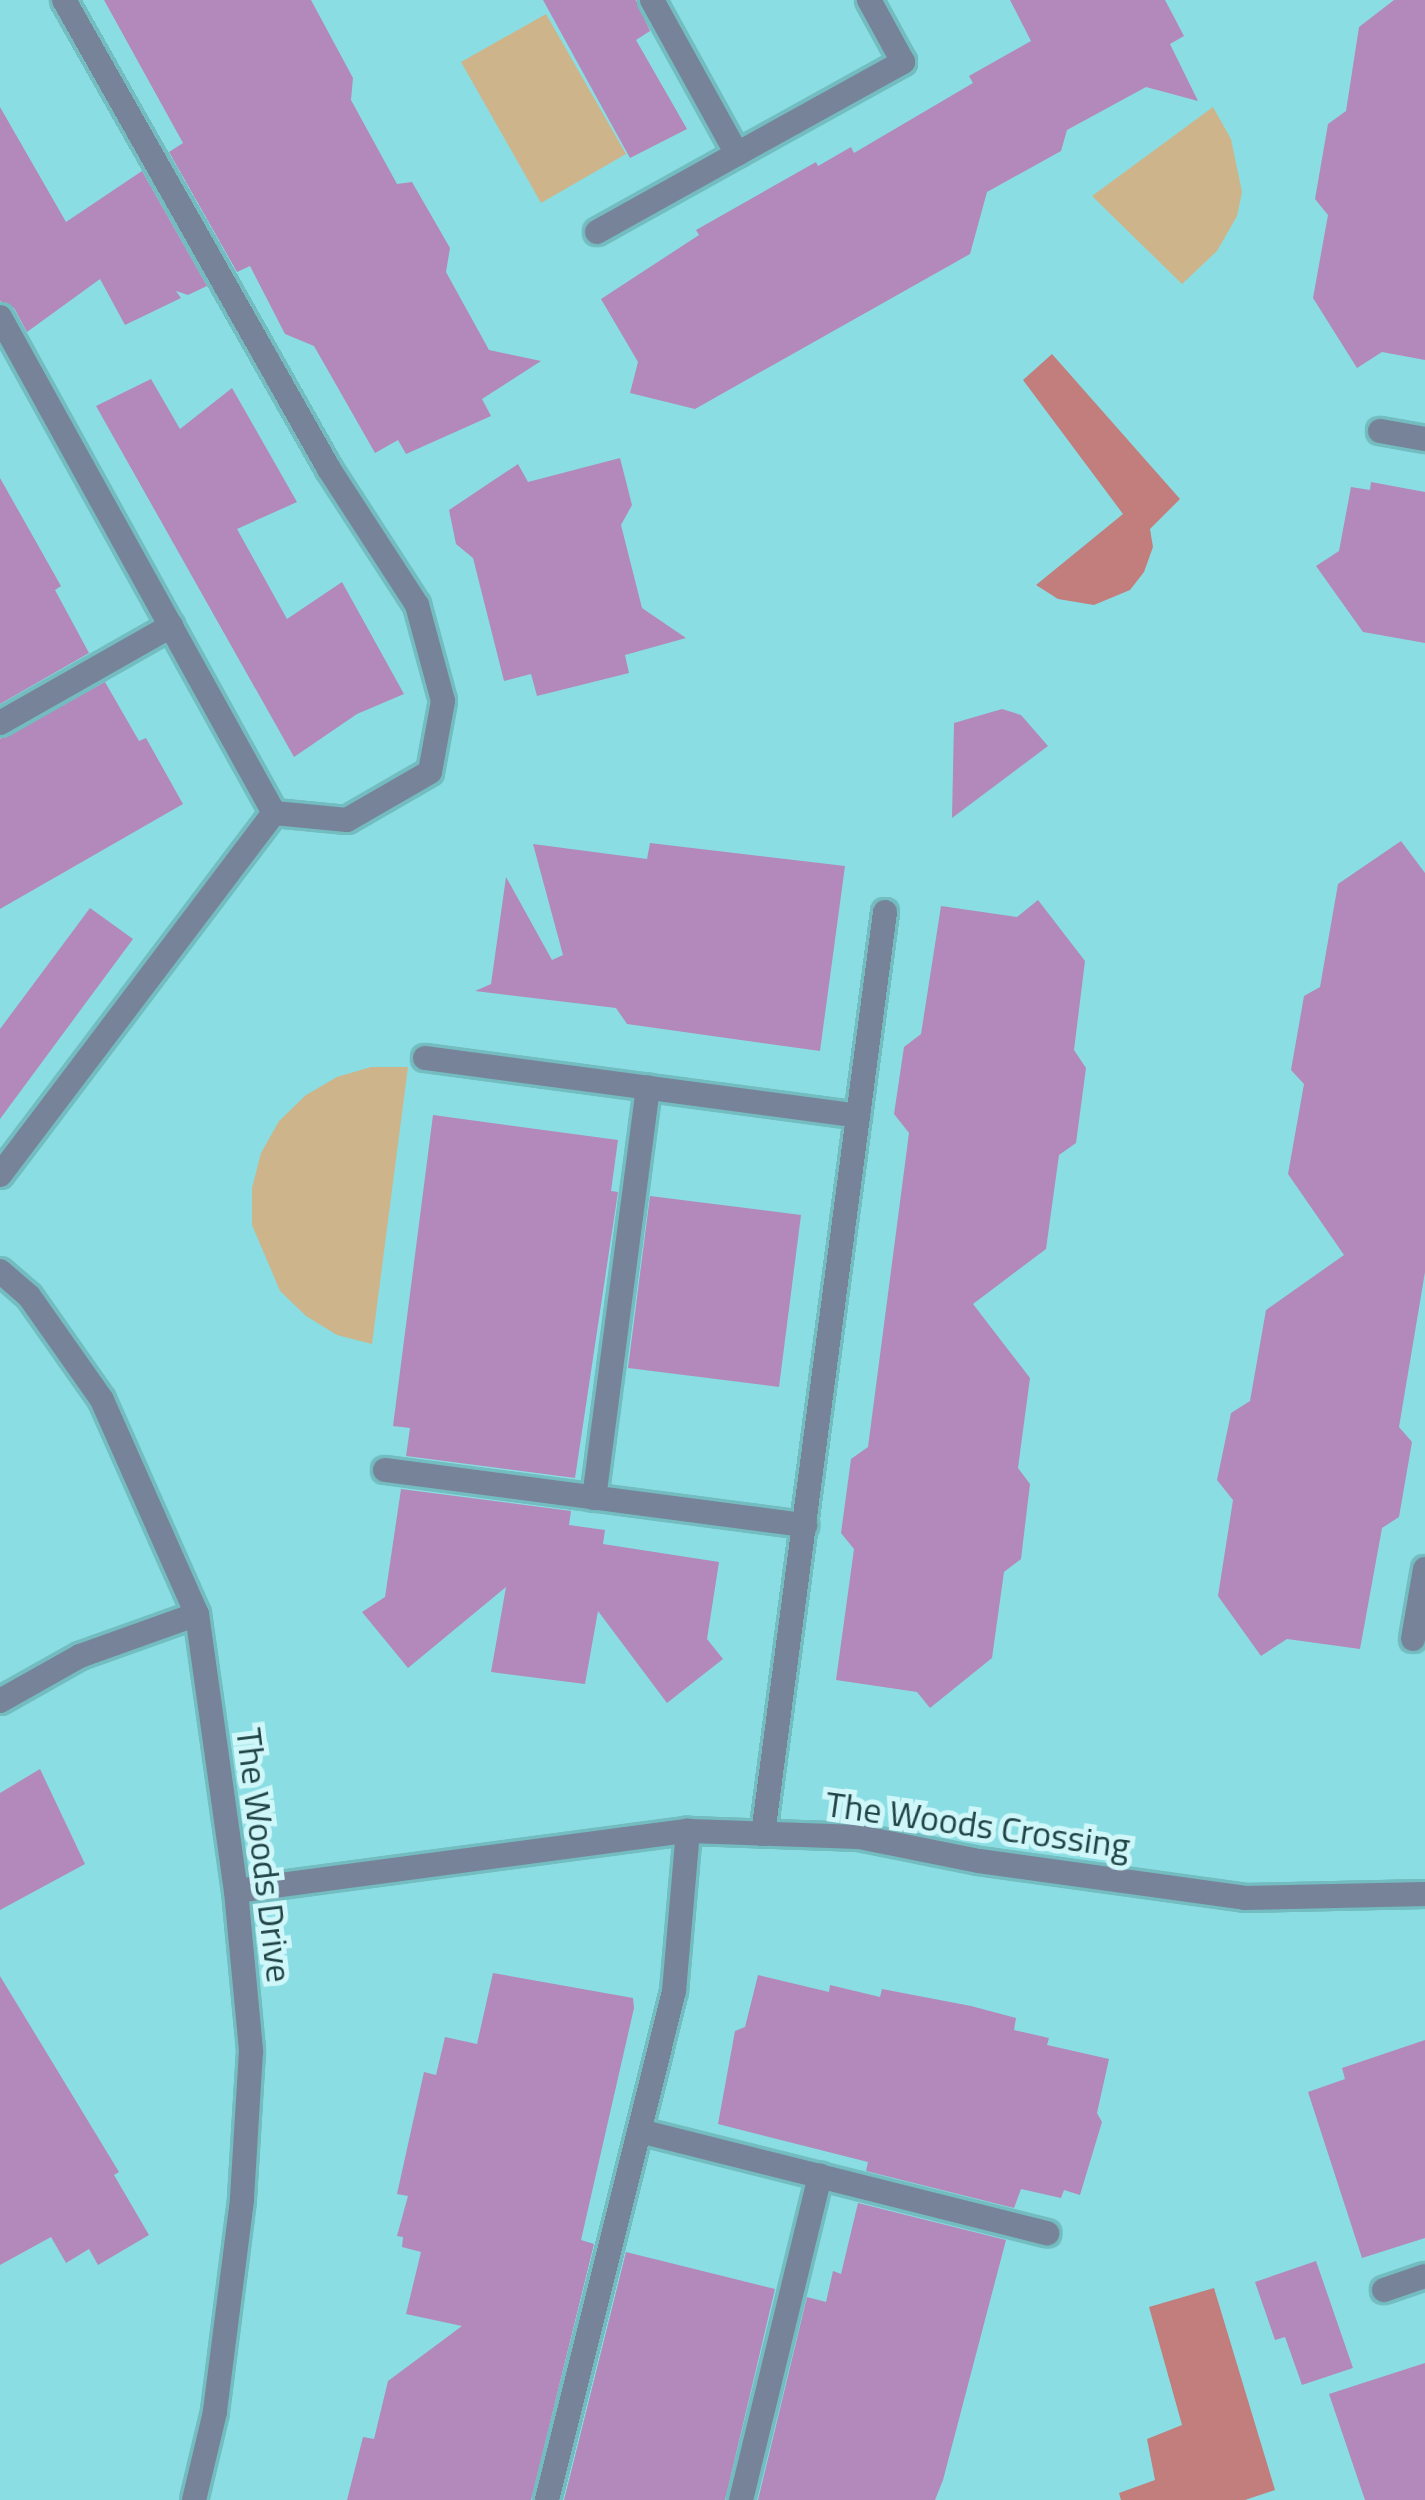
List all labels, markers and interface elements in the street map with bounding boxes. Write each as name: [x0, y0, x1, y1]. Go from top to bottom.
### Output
street label: The Woods Drive: [228, 1725, 302, 1985]
street label: The Woods Crossing: [823, 1781, 1133, 1867]

